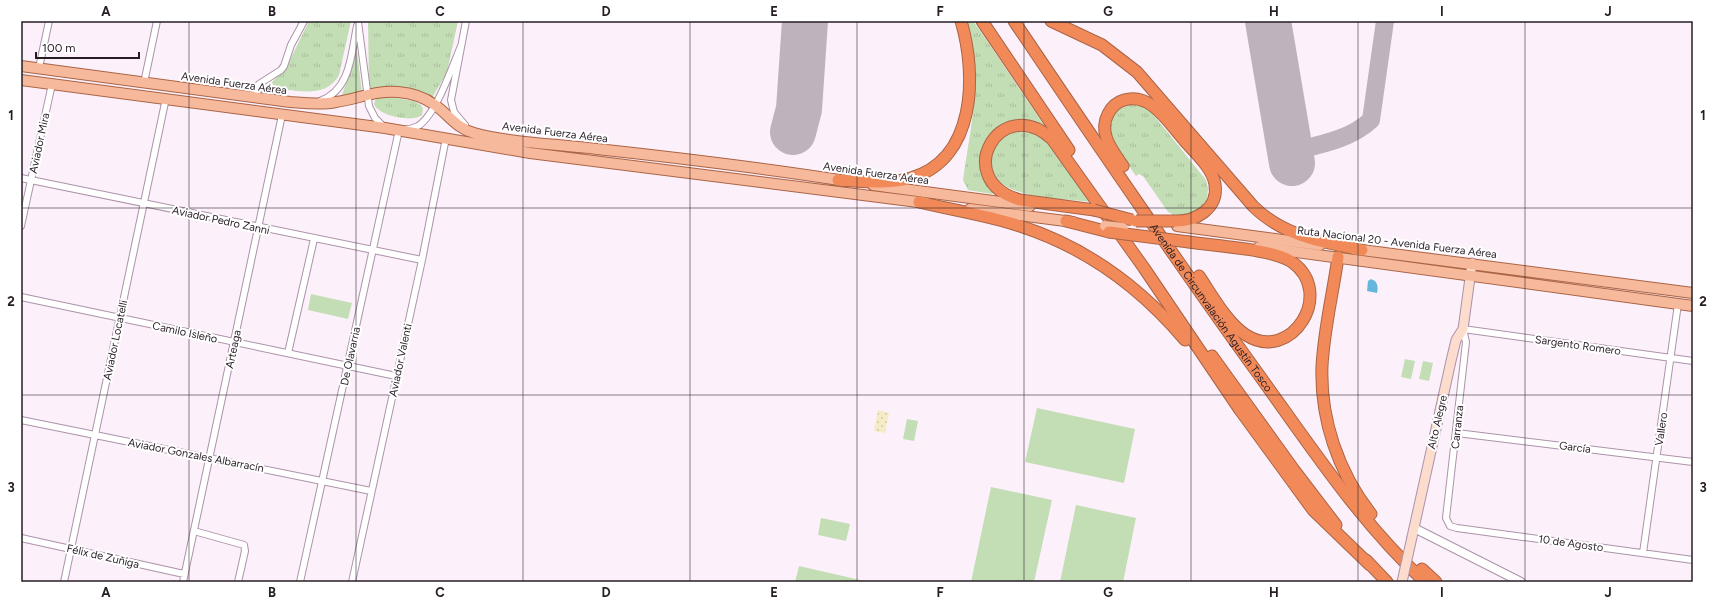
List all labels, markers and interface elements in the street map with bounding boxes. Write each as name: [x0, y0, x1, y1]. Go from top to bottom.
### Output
text: A: [101, 4, 111, 19]
text: B: [268, 4, 276, 19]
text: C: [435, 4, 445, 19]
text: D: [601, 4, 611, 19]
text: E: [770, 4, 778, 19]
text: F: [936, 4, 944, 19]
text: G: [1103, 4, 1113, 19]
text: H: [1269, 4, 1279, 19]
text: I: [1440, 4, 1444, 19]
text: J: [1604, 4, 1612, 19]
scale bar: [36, 34, 139, 60]
text: 100 m: [42, 41, 76, 55]
street label: Avenida Fuerza Aérea: [180, 70, 288, 97]
text: 1: [8, 108, 14, 123]
text: 1: [1700, 108, 1706, 123]
street label: Aviador Mira: [27, 112, 52, 175]
street label: Avenida Fuerza Aérea: [501, 120, 609, 145]
street label: Avenida Fuerza Aérea: [822, 160, 930, 187]
street label: Aviador Pedro Zanni: [171, 204, 271, 237]
street label: Avenida de Circunvalación Agustín Tosco: [1147, 221, 1275, 394]
street label: Ruta Nacional 20 - Avenida Fuerza Aérea: [1296, 224, 1498, 261]
text: 2: [7, 294, 15, 309]
text: 2: [1699, 294, 1707, 309]
street label: Aviador Locatelli: [101, 299, 130, 381]
street label: Camilo Isleño: [151, 319, 219, 346]
street label: Aviador Valenti: [386, 322, 415, 398]
street label: De Olavarria: [338, 326, 363, 387]
street label: Arteaga: [223, 329, 244, 370]
street label: Sargento Romero: [1534, 333, 1622, 358]
street label: Alto Alegre: [1425, 394, 1450, 450]
street label: Carranza: [1449, 405, 1466, 449]
street label: Vallero: [1653, 411, 1670, 447]
street label: Aviador Gonzales Albarracín: [127, 436, 265, 475]
street label: García: [1558, 439, 1592, 456]
text: 3: [7, 480, 15, 495]
text: 3: [1699, 480, 1707, 495]
street label: 10 de Agosto: [1538, 533, 1604, 554]
street label: Félix de Zuñiga: [65, 542, 140, 571]
text: A: [101, 585, 111, 600]
text: B: [268, 585, 276, 600]
text: C: [435, 585, 445, 600]
text: D: [601, 585, 611, 600]
text: E: [770, 585, 778, 600]
text: F: [936, 585, 944, 600]
text: G: [1103, 585, 1113, 600]
text: H: [1269, 585, 1279, 600]
text: I: [1440, 585, 1444, 600]
text: J: [1604, 585, 1612, 600]

